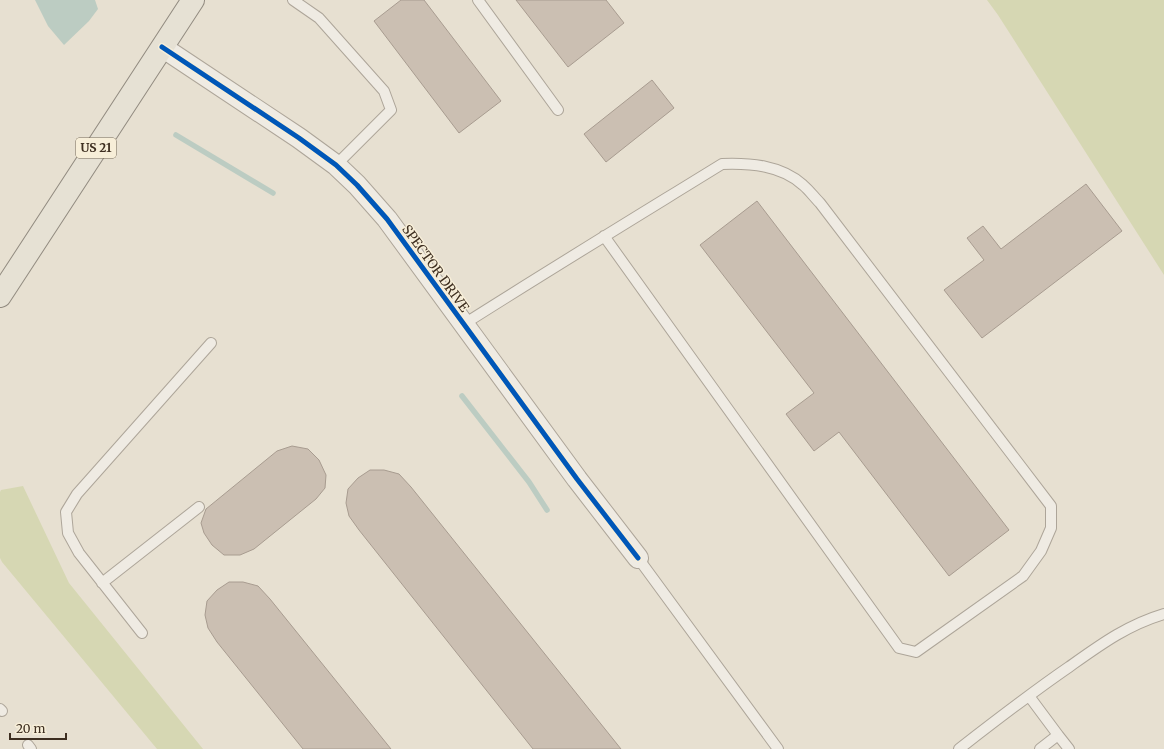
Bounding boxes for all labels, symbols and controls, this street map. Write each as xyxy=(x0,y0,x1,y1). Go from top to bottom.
road number: US 21 xyxy=(76,138,116,158)
street label: SPECTOR DRIVE xyxy=(398,221,473,316)
scale bar xyxy=(10,715,66,741)
text: 20 m xyxy=(16,721,45,736)

